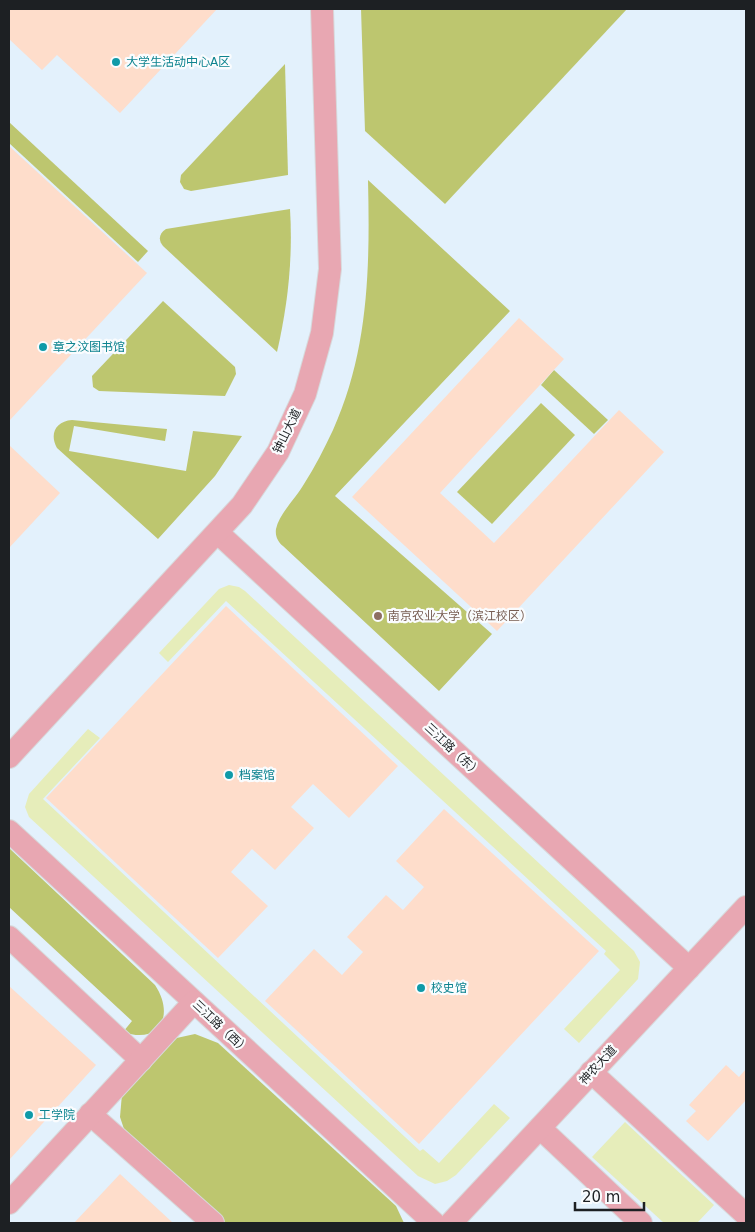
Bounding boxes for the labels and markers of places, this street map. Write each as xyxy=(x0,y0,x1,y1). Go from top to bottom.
place label: 大学生活动中心A区 xyxy=(126,55,230,69)
marker: 大学生活动中心A区 xyxy=(110,56,122,68)
place label: 章之汶图书馆 xyxy=(53,340,125,354)
marker: 章之汶图书馆 xyxy=(37,341,49,353)
place label: 南京农业大学（滨江校区） xyxy=(388,609,532,623)
marker: 南京农业大学（滨江校区） xyxy=(372,610,384,622)
place label: 档案馆 xyxy=(239,768,275,782)
marker: 档案馆 xyxy=(223,769,235,781)
place label: 校史馆 xyxy=(431,981,467,995)
marker: 校史馆 xyxy=(415,982,427,994)
place label: 工学院 xyxy=(39,1108,75,1122)
marker: 工学院 xyxy=(23,1109,35,1121)

